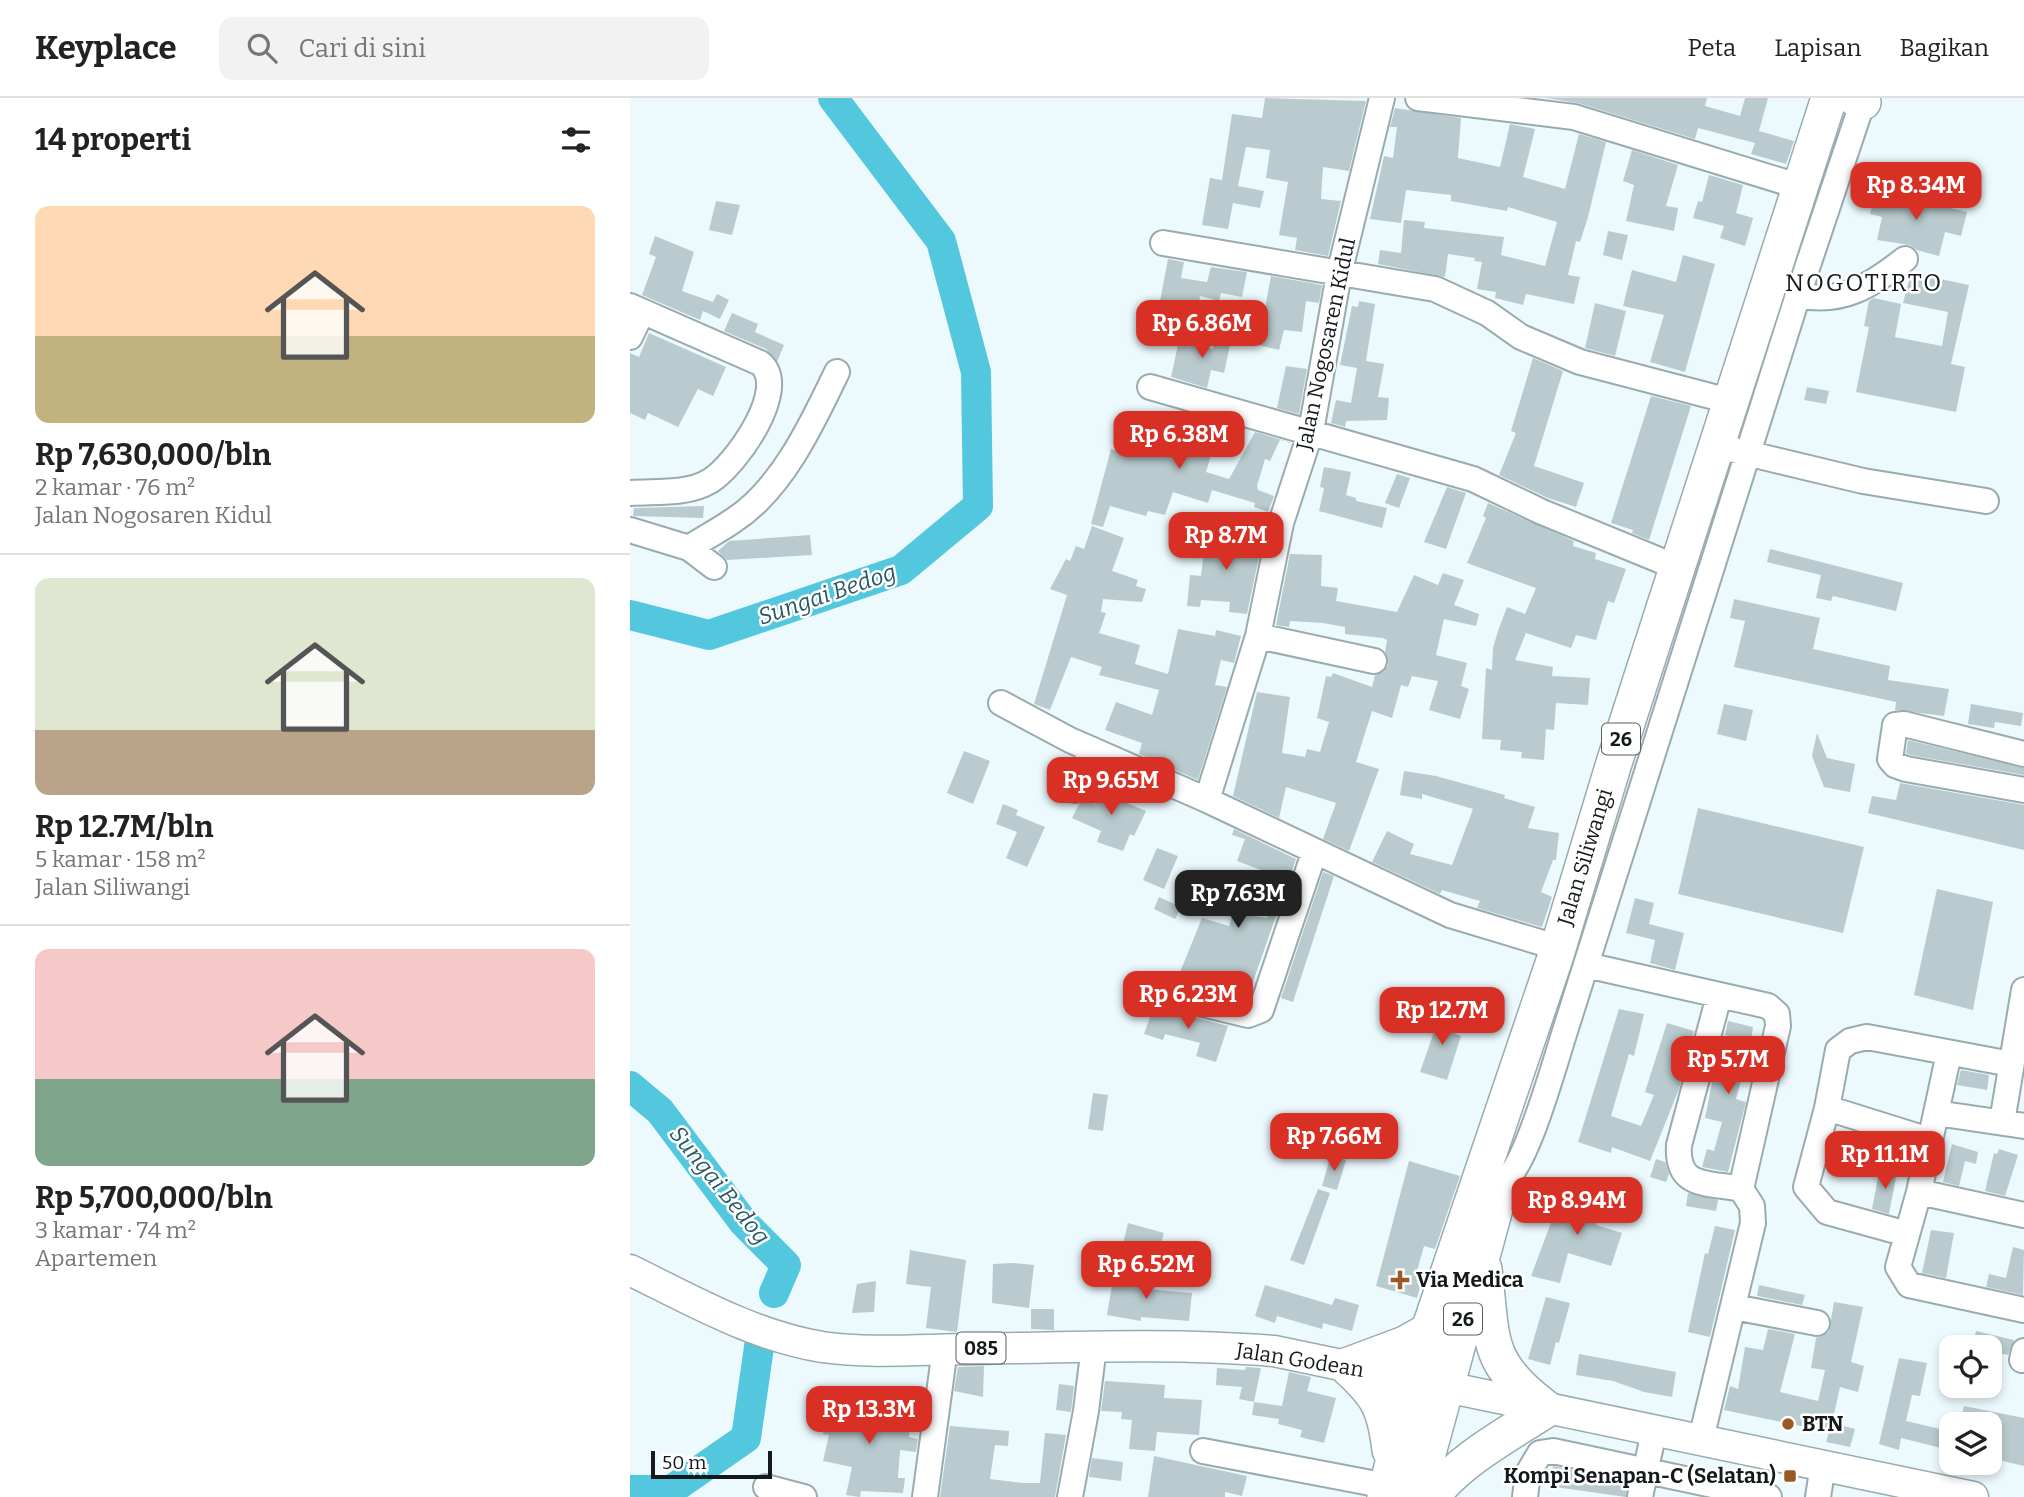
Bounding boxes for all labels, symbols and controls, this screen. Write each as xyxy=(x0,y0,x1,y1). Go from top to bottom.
search box xyxy=(219,17,709,80)
text: Keyplace xyxy=(35,28,177,68)
icon: search xyxy=(243,29,281,67)
text: Cari di sini xyxy=(299,33,426,64)
text: Peta xyxy=(1688,34,1736,62)
text: Lapisan xyxy=(1774,34,1861,62)
text: Bagikan xyxy=(1899,34,1989,62)
icon: filters xyxy=(557,121,595,159)
text: 14 properti xyxy=(35,122,191,158)
pin: Rp 8.34M xyxy=(1844,162,1988,222)
text: Rp 8.34M xyxy=(1866,171,1966,199)
street label: Jalan Nogosaren Kidul xyxy=(1291,236,1361,453)
icon: home xyxy=(252,252,378,378)
district label: NOGOTIRTO xyxy=(1785,269,1943,297)
pin: Rp 6.86M xyxy=(1130,300,1274,360)
text: Rp 6.86M xyxy=(1152,309,1252,337)
pin: Rp 6.38M xyxy=(1107,412,1251,471)
text: Rp 6.38M xyxy=(1130,420,1228,448)
text: Rp 7,630,000/bln xyxy=(35,437,271,473)
text: 2 kamar · 76 m² xyxy=(35,473,195,501)
text: Jalan Nogosaren Kidul xyxy=(35,501,272,529)
pin: Rp 8.7M xyxy=(1161,512,1291,572)
text: Rp 8.7M xyxy=(1185,521,1267,549)
water label: Sungai Bedog xyxy=(754,557,900,631)
icon: home xyxy=(252,624,378,750)
road number: 26 xyxy=(1602,724,1640,754)
pin: Rp 9.65M xyxy=(1039,758,1183,817)
text: Rp 9.65M xyxy=(1063,766,1159,794)
street label: Jalan Siliwangi xyxy=(1552,785,1618,930)
text: Rp 12.7M/bln xyxy=(35,809,213,845)
text: 5 kamar · 158 m² xyxy=(35,845,206,873)
pin: Rp 7.63M xyxy=(1166,870,1310,930)
text: Jalan Siliwangi xyxy=(35,873,190,901)
text: Rp 7.63M xyxy=(1191,879,1285,907)
pin: Rp 6.23M xyxy=(1116,972,1260,1031)
text: Rp 6.23M xyxy=(1139,980,1237,1008)
pin: Rp 12.7M xyxy=(1370,988,1514,1047)
icon: home xyxy=(252,995,378,1121)
text: Rp 12.7M xyxy=(1396,996,1488,1024)
pin: Rp 5.7M xyxy=(1663,1037,1793,1096)
text: Rp 5.7M xyxy=(1687,1045,1769,1073)
pin: Rp 7.66M xyxy=(1262,1114,1406,1173)
water label: Sungai Bedog xyxy=(664,1120,776,1250)
text: Rp 7.66M xyxy=(1286,1122,1382,1150)
pin: Rp 11.1M xyxy=(1813,1132,1957,1191)
text: Rp 11.1M xyxy=(1841,1140,1929,1168)
pin: Rp 8.94M xyxy=(1505,1178,1649,1237)
text: Rp 5,700,000/bln xyxy=(35,1180,273,1216)
text: Rp 8.94M xyxy=(1528,1186,1626,1214)
text: 3 kamar · 74 m² xyxy=(35,1216,196,1244)
pin: Rp 6.52M xyxy=(1074,1242,1218,1301)
text: Apartemen xyxy=(35,1244,157,1272)
text: Rp 6.52M xyxy=(1097,1250,1195,1278)
place label: Via Medica xyxy=(1416,1267,1524,1293)
marker: Via Medica xyxy=(1390,1270,1410,1290)
road number: 26 xyxy=(1444,1303,1482,1334)
road number: 085 xyxy=(956,1332,1006,1364)
map controls xyxy=(1939,1335,2002,1475)
button: locate xyxy=(1939,1335,2002,1398)
street label: Jalan Godean xyxy=(1233,1337,1366,1383)
pin: Rp 13.3M xyxy=(797,1386,941,1446)
text: Rp 13.3M xyxy=(822,1395,916,1423)
place label: BTN xyxy=(1802,1411,1844,1437)
button: layers xyxy=(1939,1412,2002,1475)
marker: BTN xyxy=(1780,1416,1796,1432)
scale bar xyxy=(651,1448,772,1480)
text: 50 m xyxy=(662,1451,706,1474)
place label: Kompi Senapan-C (Selatan) xyxy=(1504,1463,1776,1489)
marker: Kompi Senapan-C (Selatan) xyxy=(1782,1468,1798,1484)

